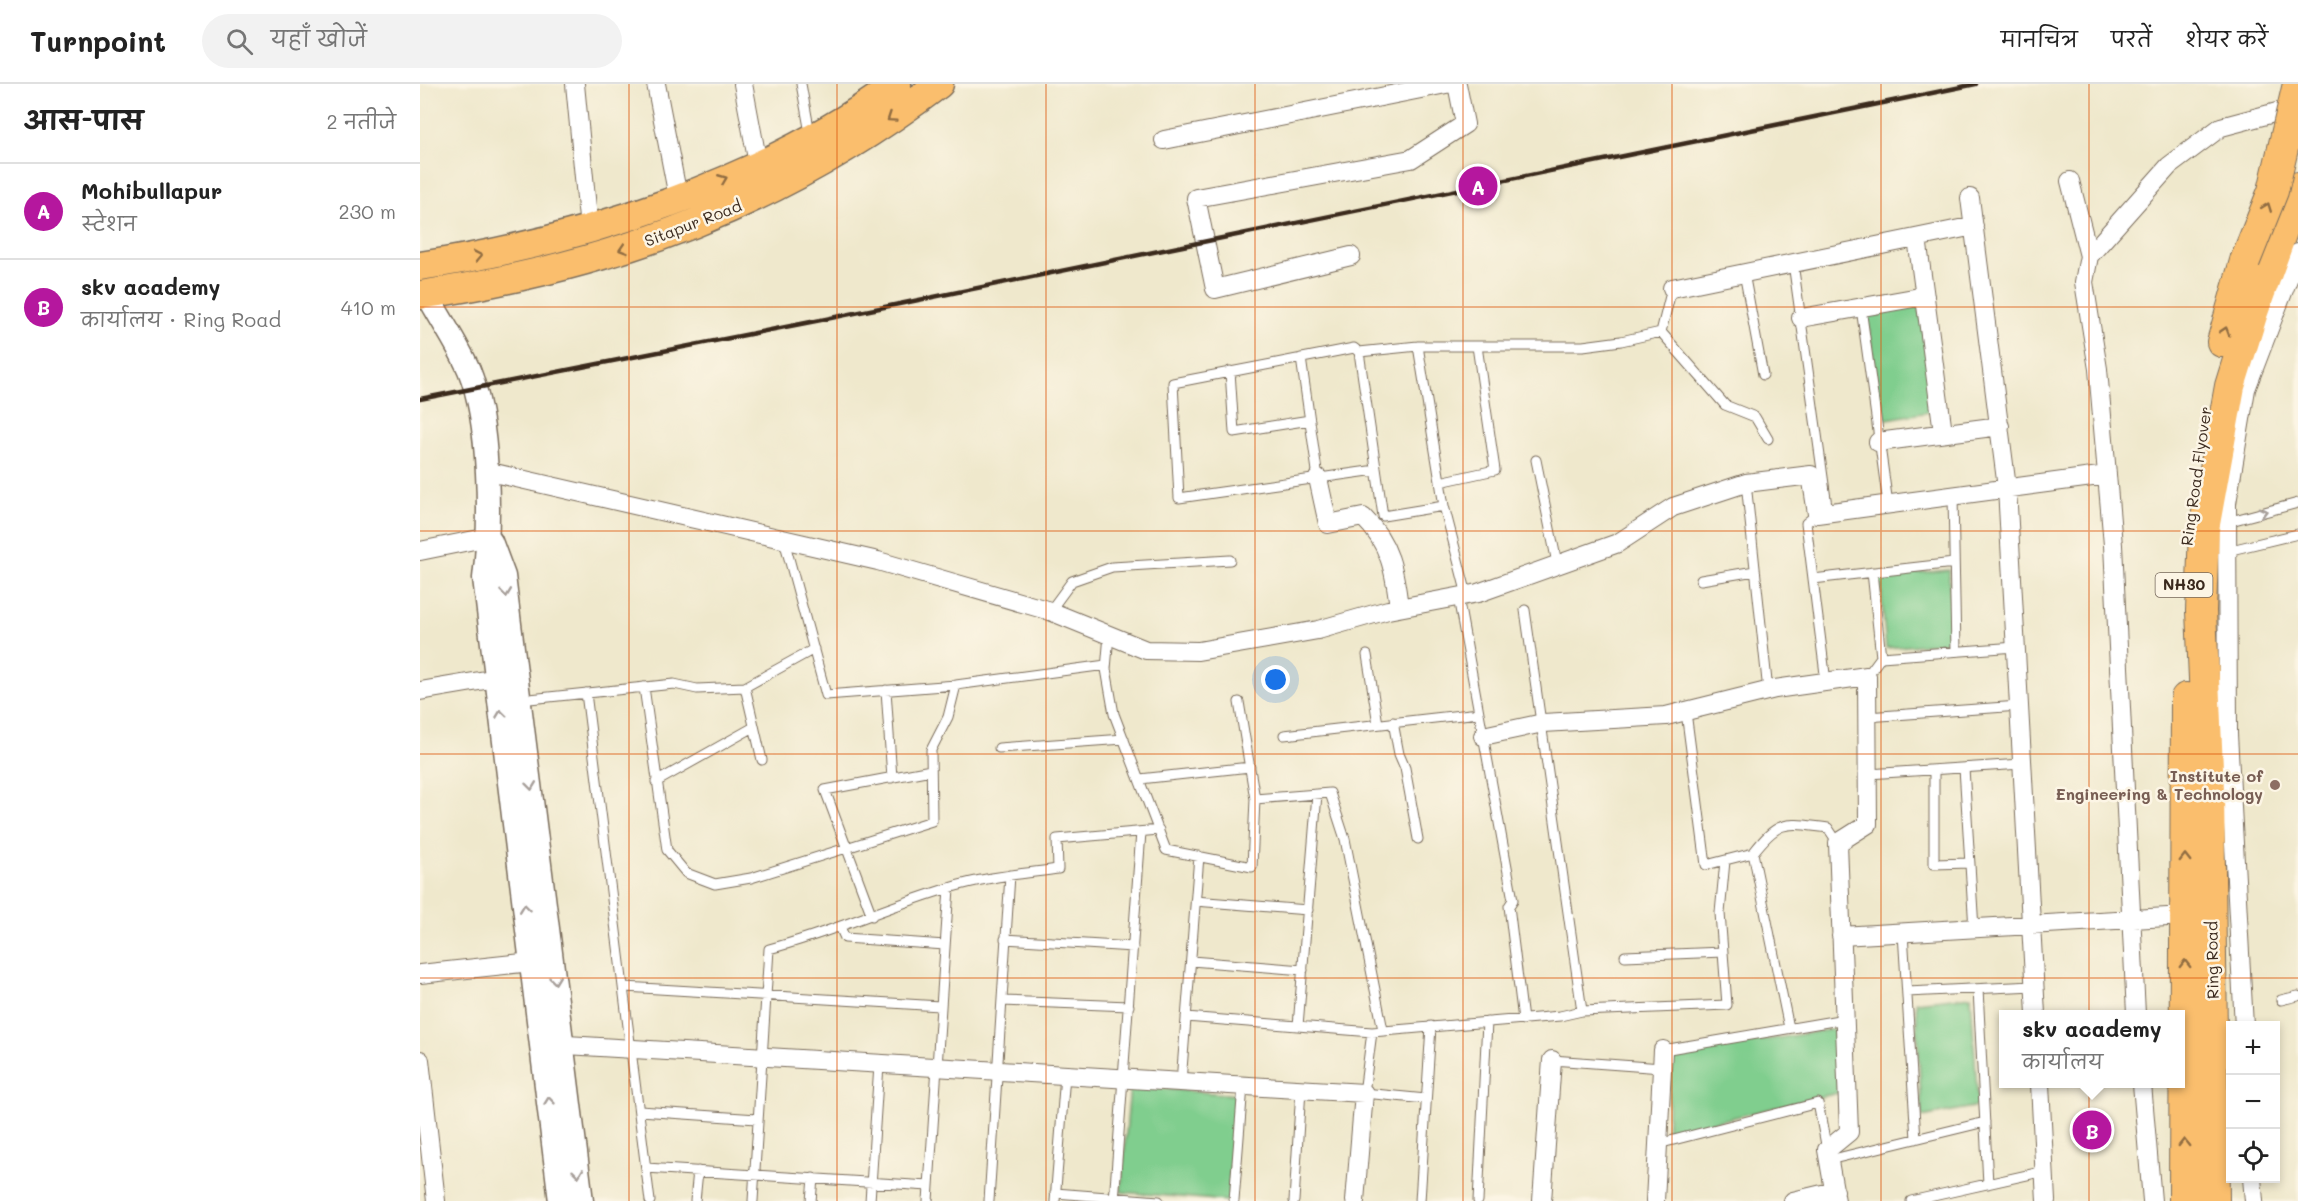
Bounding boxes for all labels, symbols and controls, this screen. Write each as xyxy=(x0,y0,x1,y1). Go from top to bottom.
search box xyxy=(202,14,622,68)
text: Turnpoint xyxy=(30,23,166,59)
text: यहाँ खोजें xyxy=(271,24,367,53)
icon: search xyxy=(223,25,256,58)
text: मानचित्र xyxy=(2001,25,2078,52)
text: परतें xyxy=(2111,25,2152,52)
text: शेयर करें xyxy=(2185,25,2268,52)
text: आस-पास xyxy=(24,103,143,137)
text: 2 नतीजे xyxy=(327,108,396,134)
one-way arrow xyxy=(887,111,898,122)
pin: A xyxy=(1458,164,1498,208)
one-way arrow xyxy=(717,174,728,186)
text: Mohibullapur xyxy=(81,176,222,205)
street label: Sitapur Road xyxy=(641,194,744,251)
text: A xyxy=(37,198,50,224)
text: 230 m xyxy=(338,198,396,224)
one-way arrow xyxy=(2259,202,2272,213)
text: स्टेशन xyxy=(81,210,137,236)
one-way arrow xyxy=(618,242,629,254)
one-way arrow xyxy=(472,250,482,263)
text: skv academy xyxy=(81,272,220,301)
text: B xyxy=(37,294,50,320)
text: 410 m xyxy=(341,294,396,320)
text: कार्यालय · Ring Road xyxy=(81,306,281,332)
one-way arrow xyxy=(2218,326,2230,337)
street label: Ring Road Flyover xyxy=(2175,405,2216,547)
one-way arrow xyxy=(2257,507,2267,519)
road number: NH30 xyxy=(2156,573,2212,597)
one-way arrow xyxy=(499,588,512,597)
your location xyxy=(1261,665,1290,694)
one-way arrow xyxy=(496,709,508,719)
place label: Institute of Engineering & Technology xyxy=(2055,765,2264,804)
marker: Institute of Engineering & Technology xyxy=(2268,778,2282,792)
one-way arrow xyxy=(524,782,536,791)
one-way arrow xyxy=(2179,853,2191,862)
one-way arrow xyxy=(520,903,532,912)
street label: Ring Road xyxy=(2200,921,2223,999)
one-way arrow xyxy=(2179,960,2191,969)
one-way arrow xyxy=(549,975,561,984)
popup xyxy=(1999,1010,2185,1088)
text: skv academy xyxy=(2022,1014,2162,1043)
map controls xyxy=(2226,1021,2280,1183)
button: + xyxy=(2226,1021,2280,1075)
text: कार्यालय xyxy=(2022,1048,2103,1074)
button: − xyxy=(2226,1075,2280,1129)
one-way arrow xyxy=(543,1097,556,1106)
pin: B xyxy=(2072,1108,2112,1152)
button: locate xyxy=(2226,1129,2280,1183)
one-way arrow xyxy=(2178,1138,2190,1147)
one-way arrow xyxy=(572,1169,584,1178)

